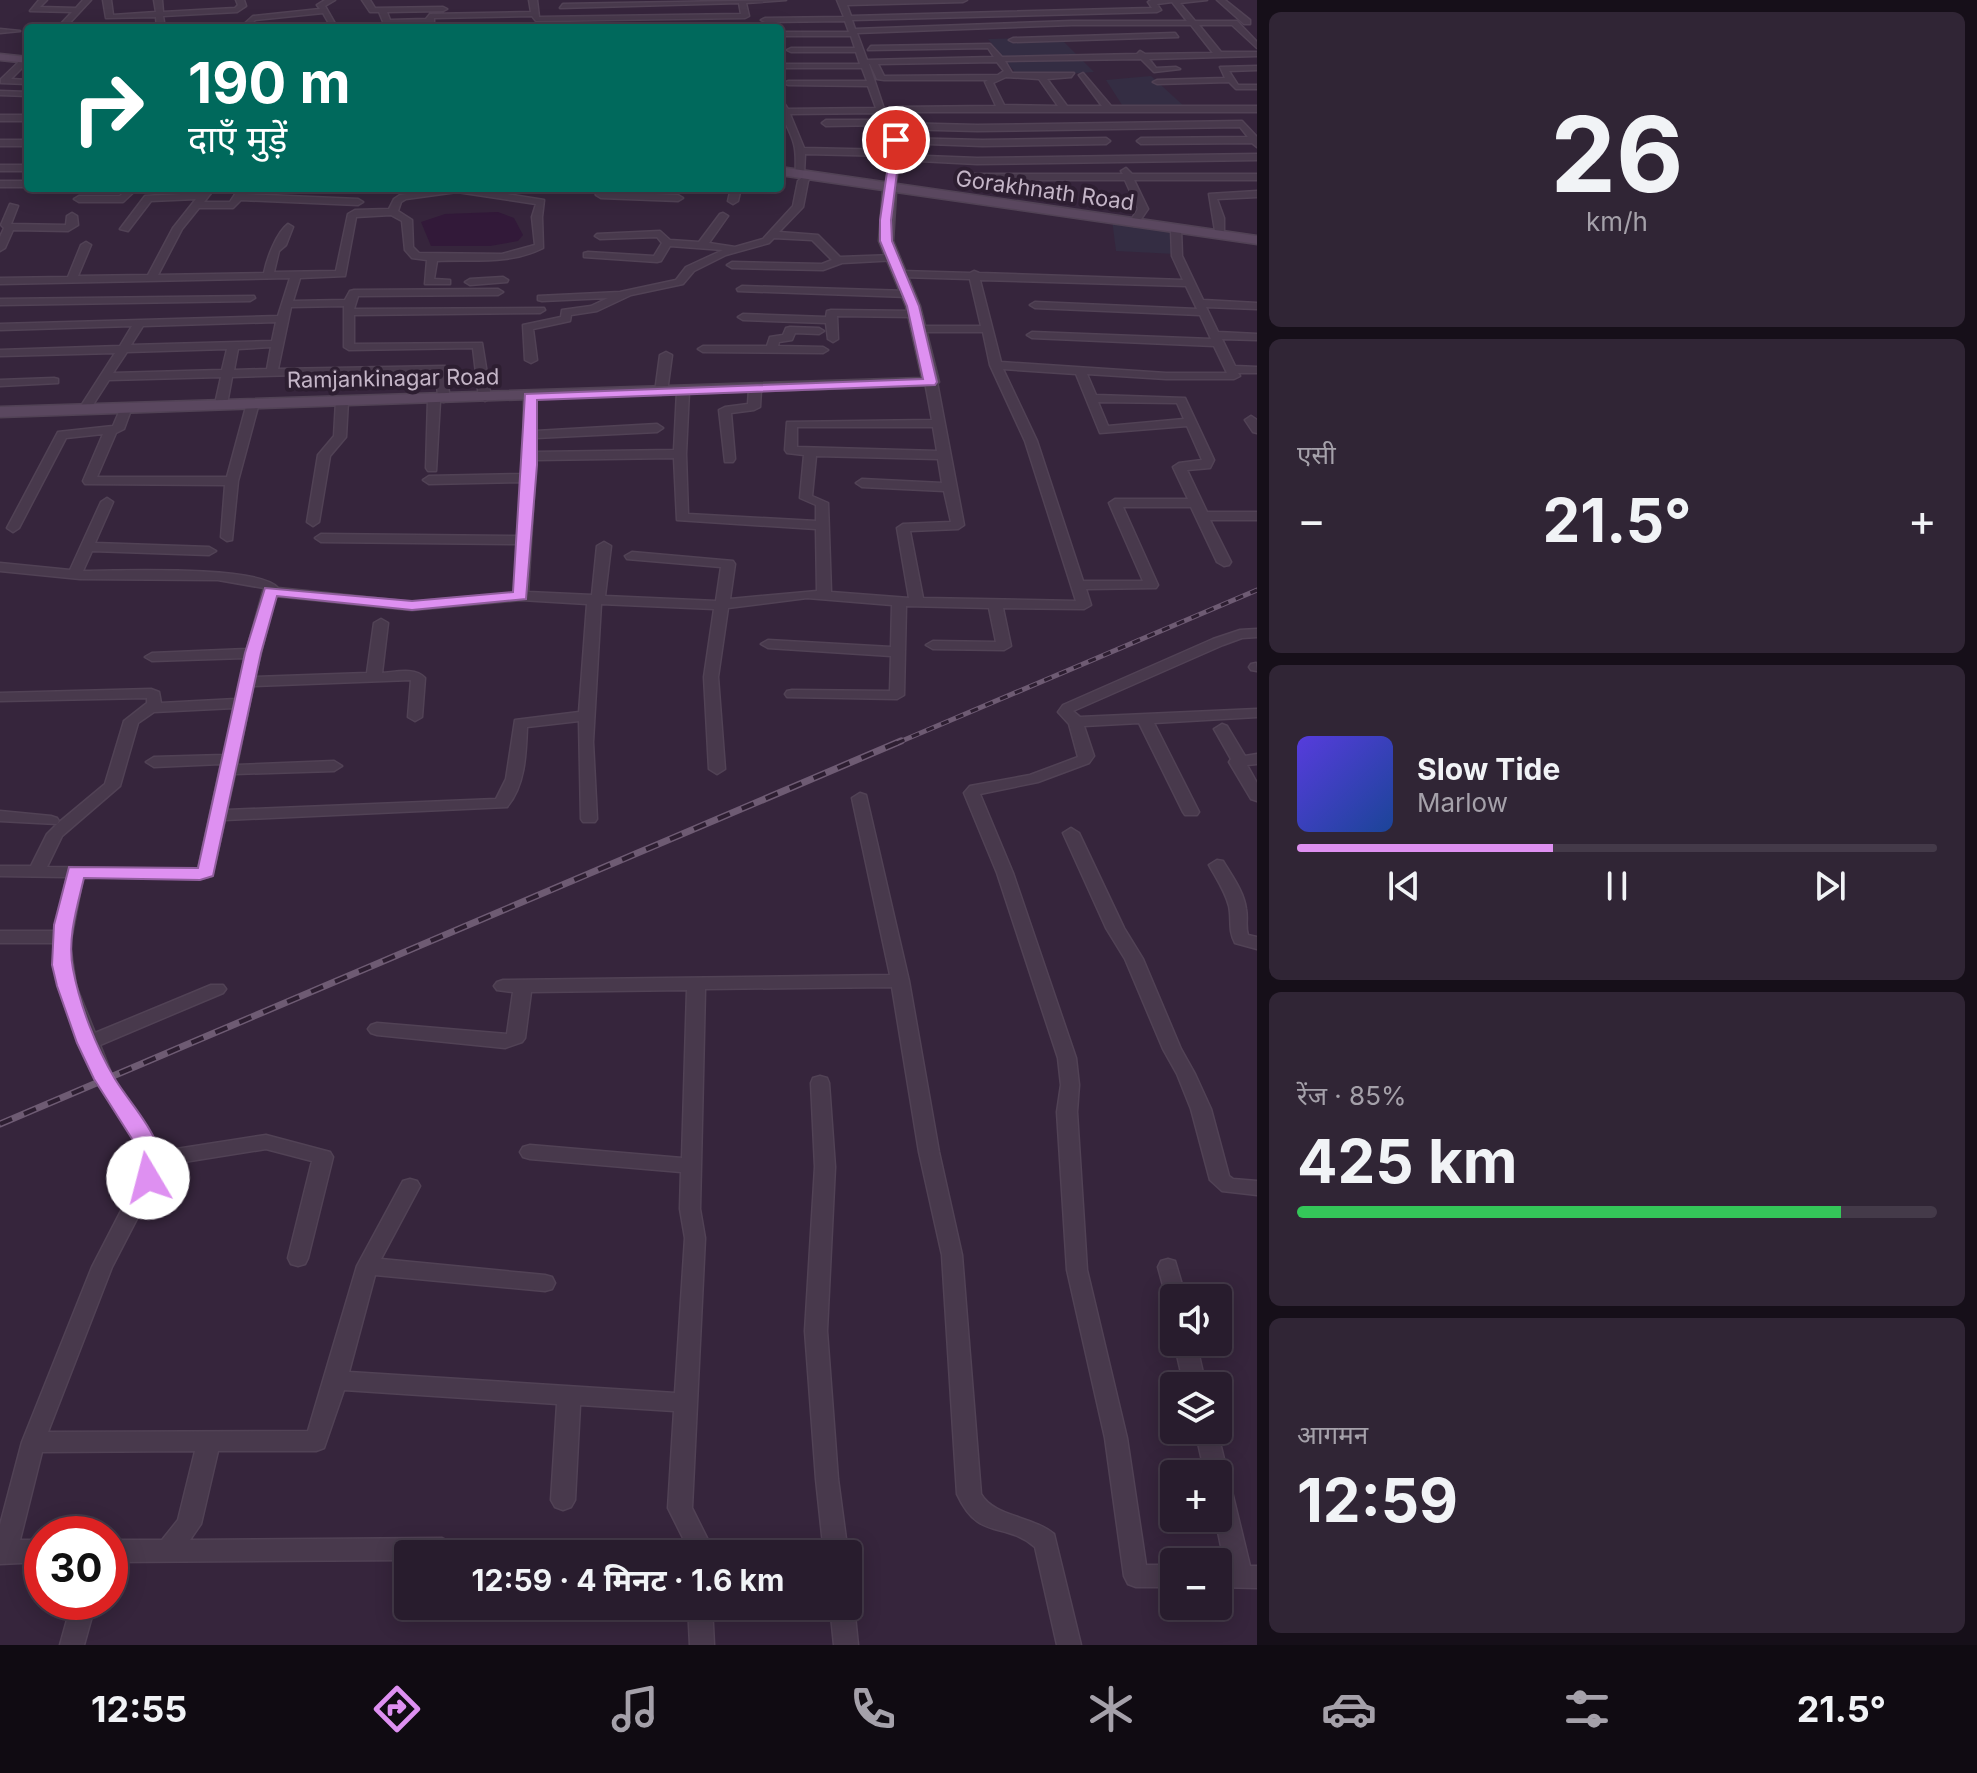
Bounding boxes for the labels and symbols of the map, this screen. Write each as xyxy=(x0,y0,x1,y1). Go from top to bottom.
pin xyxy=(862,106,930,174)
street label: Gorakhnath Road xyxy=(954,165,1136,215)
street label: Ramjankinagar Road xyxy=(287,363,499,393)
position arrow xyxy=(106,1136,190,1220)
speed limit sign: 30 xyxy=(24,1516,128,1620)

